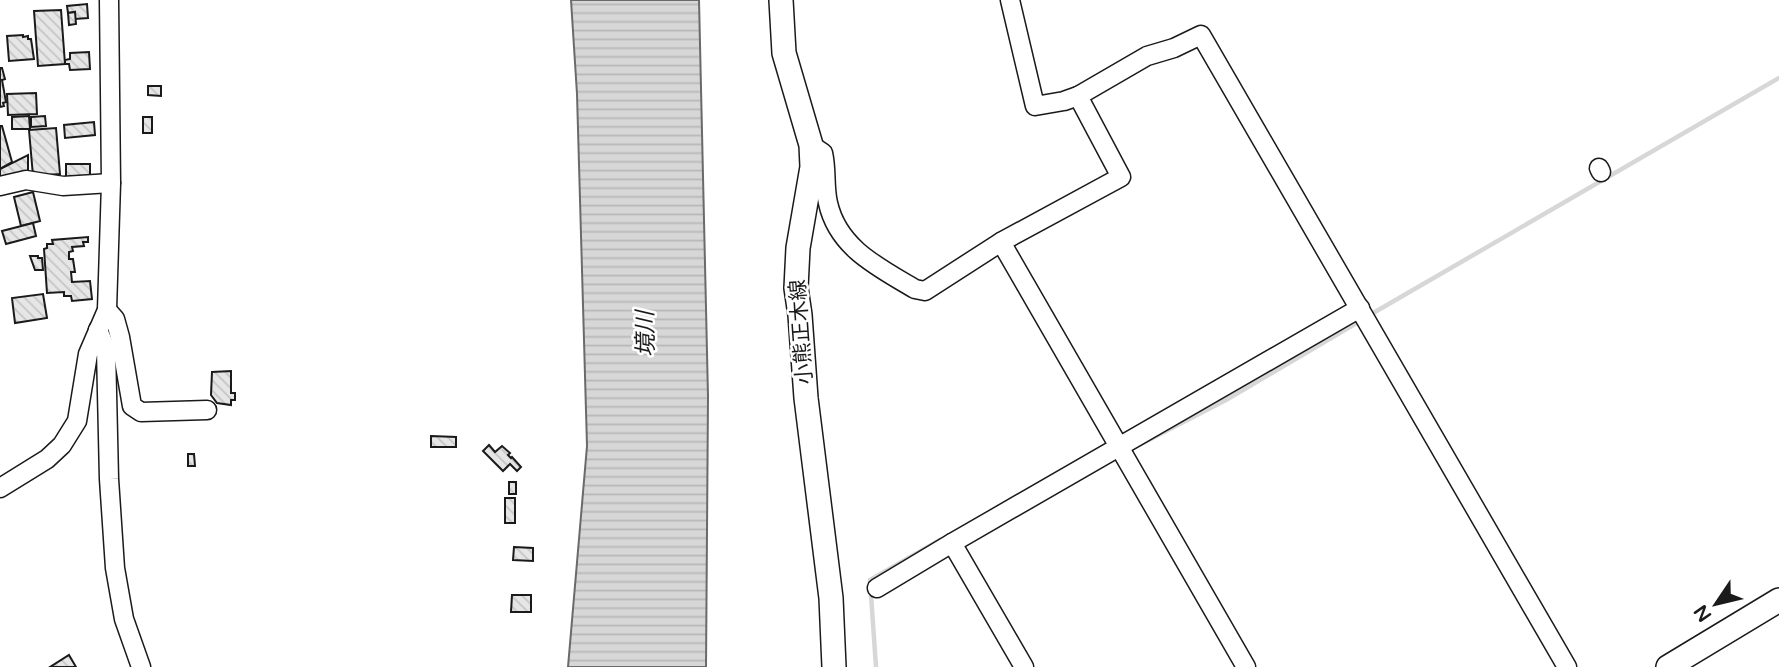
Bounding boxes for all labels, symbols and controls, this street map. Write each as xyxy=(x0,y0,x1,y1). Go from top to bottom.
street label: 小熊正木線 xyxy=(785,279,818,385)
water label: 境川 xyxy=(632,308,660,357)
north arrow xyxy=(1681,569,1751,639)
text: N xyxy=(1690,601,1716,626)

